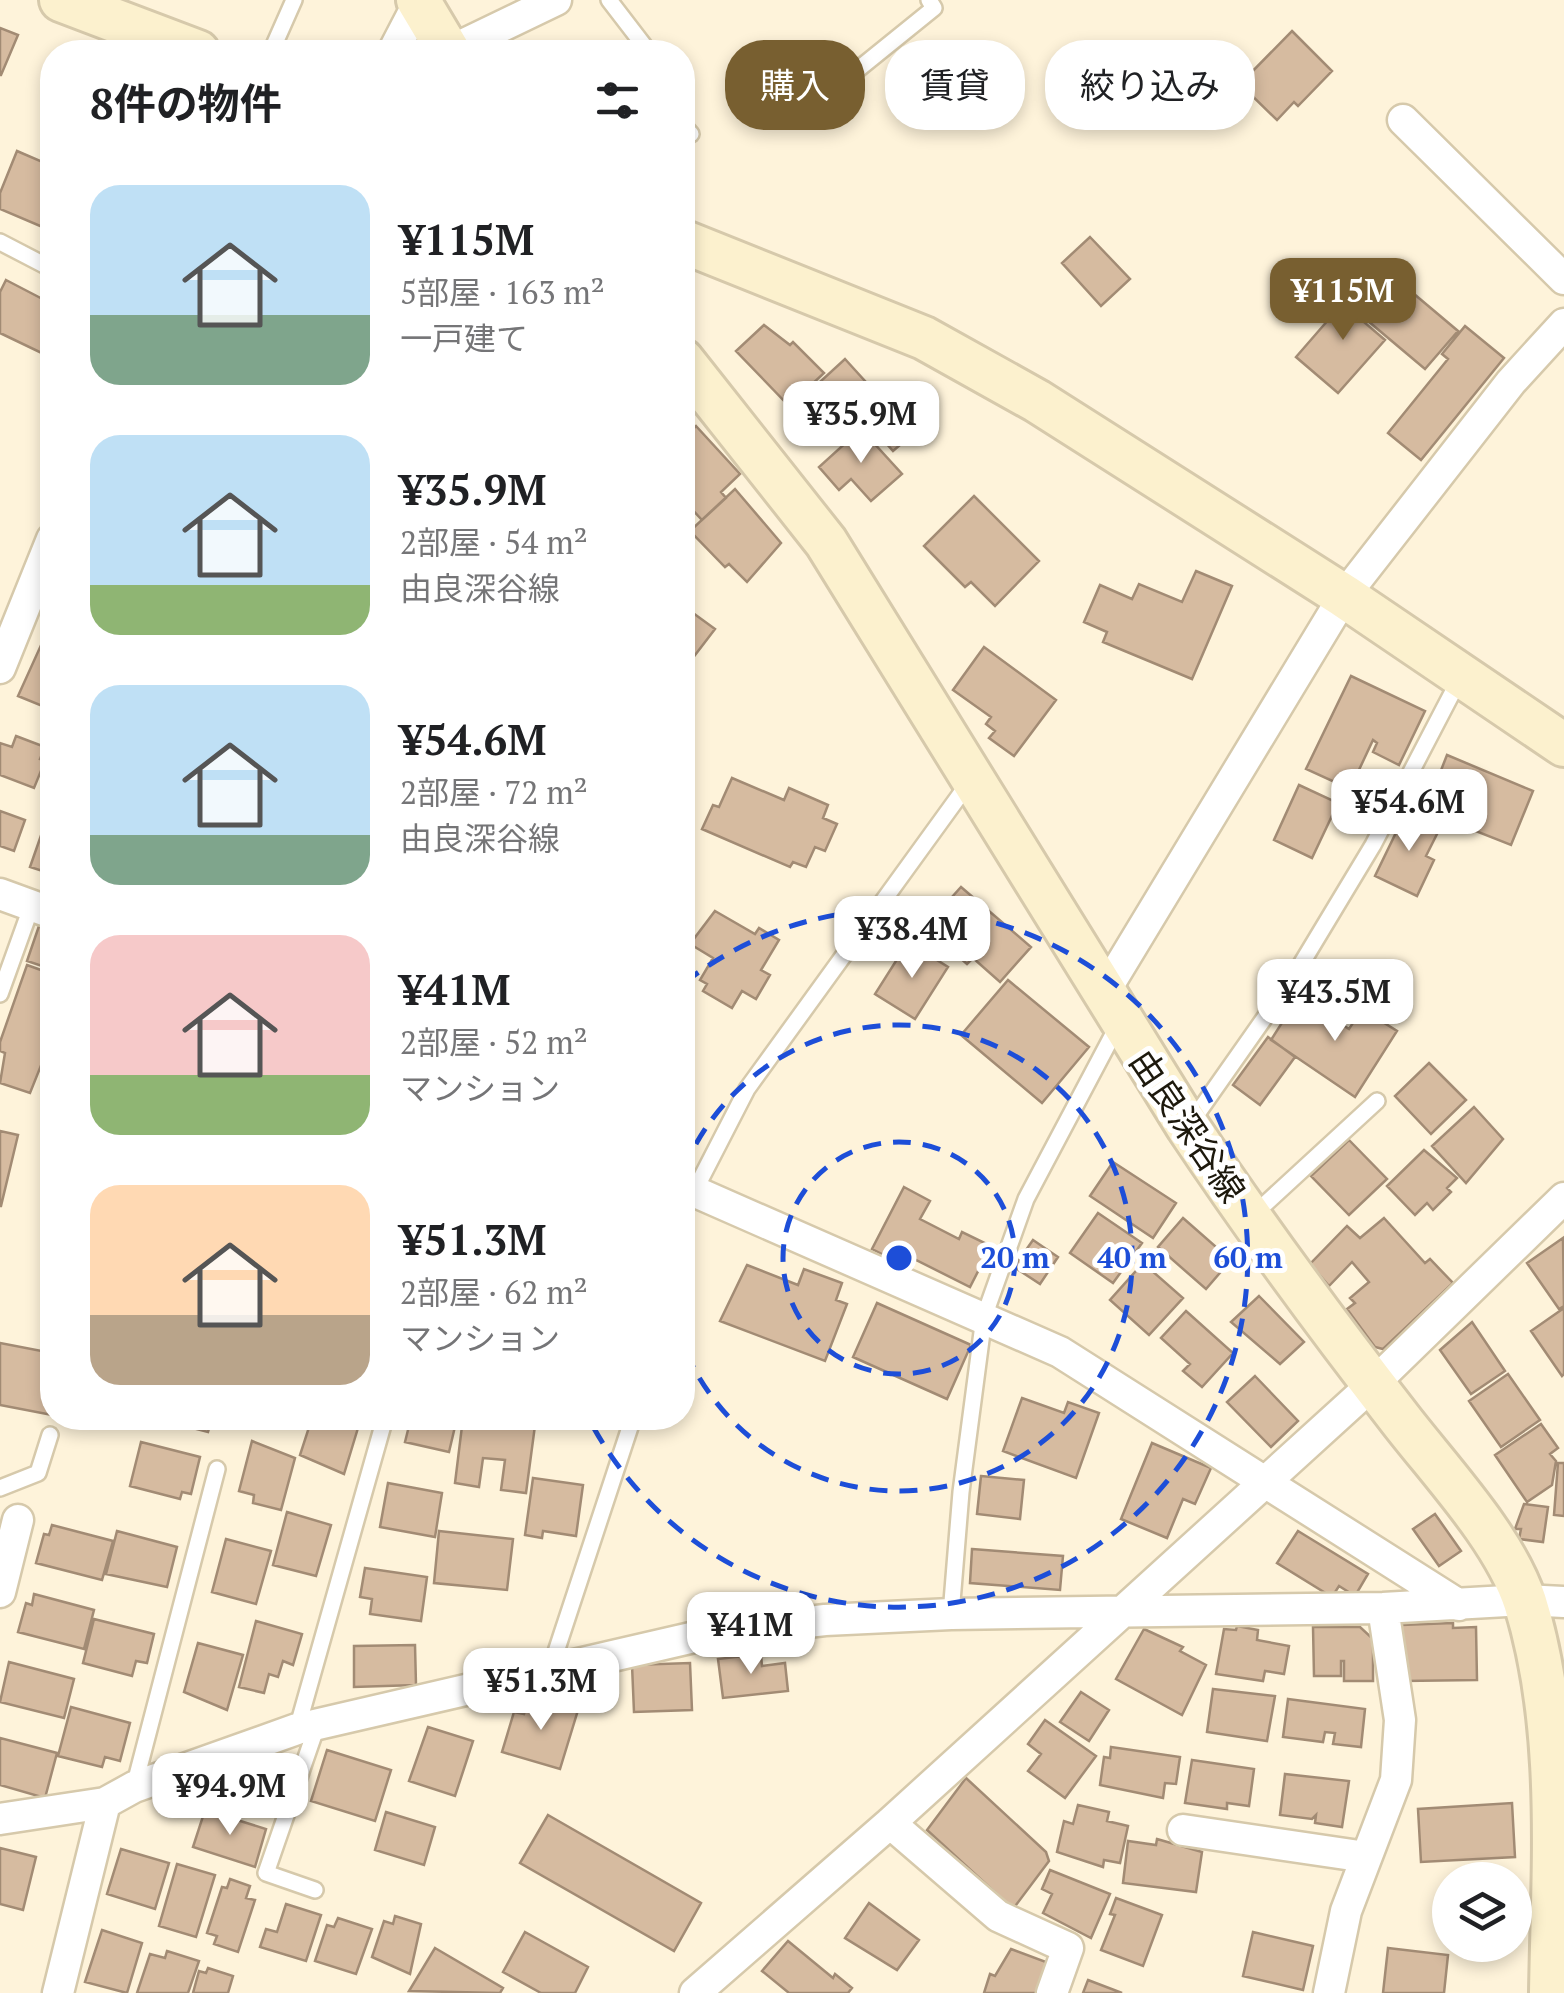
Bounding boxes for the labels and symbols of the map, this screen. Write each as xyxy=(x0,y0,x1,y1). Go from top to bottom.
pin: ¥115M xyxy=(1273,258,1413,343)
pin: ¥35.9M xyxy=(780,381,942,466)
pin: ¥54.6M xyxy=(1328,769,1490,854)
pin: ¥38.4M xyxy=(831,896,993,981)
pin: ¥43.5M xyxy=(1254,959,1416,1044)
street label: 由良深谷線 xyxy=(1120,1040,1256,1211)
text: 20 m xyxy=(980,1237,1050,1277)
text: 40 m xyxy=(1097,1237,1167,1277)
text: 60 m xyxy=(1213,1237,1283,1277)
centre of rings xyxy=(881,1240,917,1276)
pin: ¥41M xyxy=(692,1592,810,1677)
pin: ¥51.3M xyxy=(460,1648,622,1733)
pin: ¥94.9M xyxy=(149,1753,311,1838)

